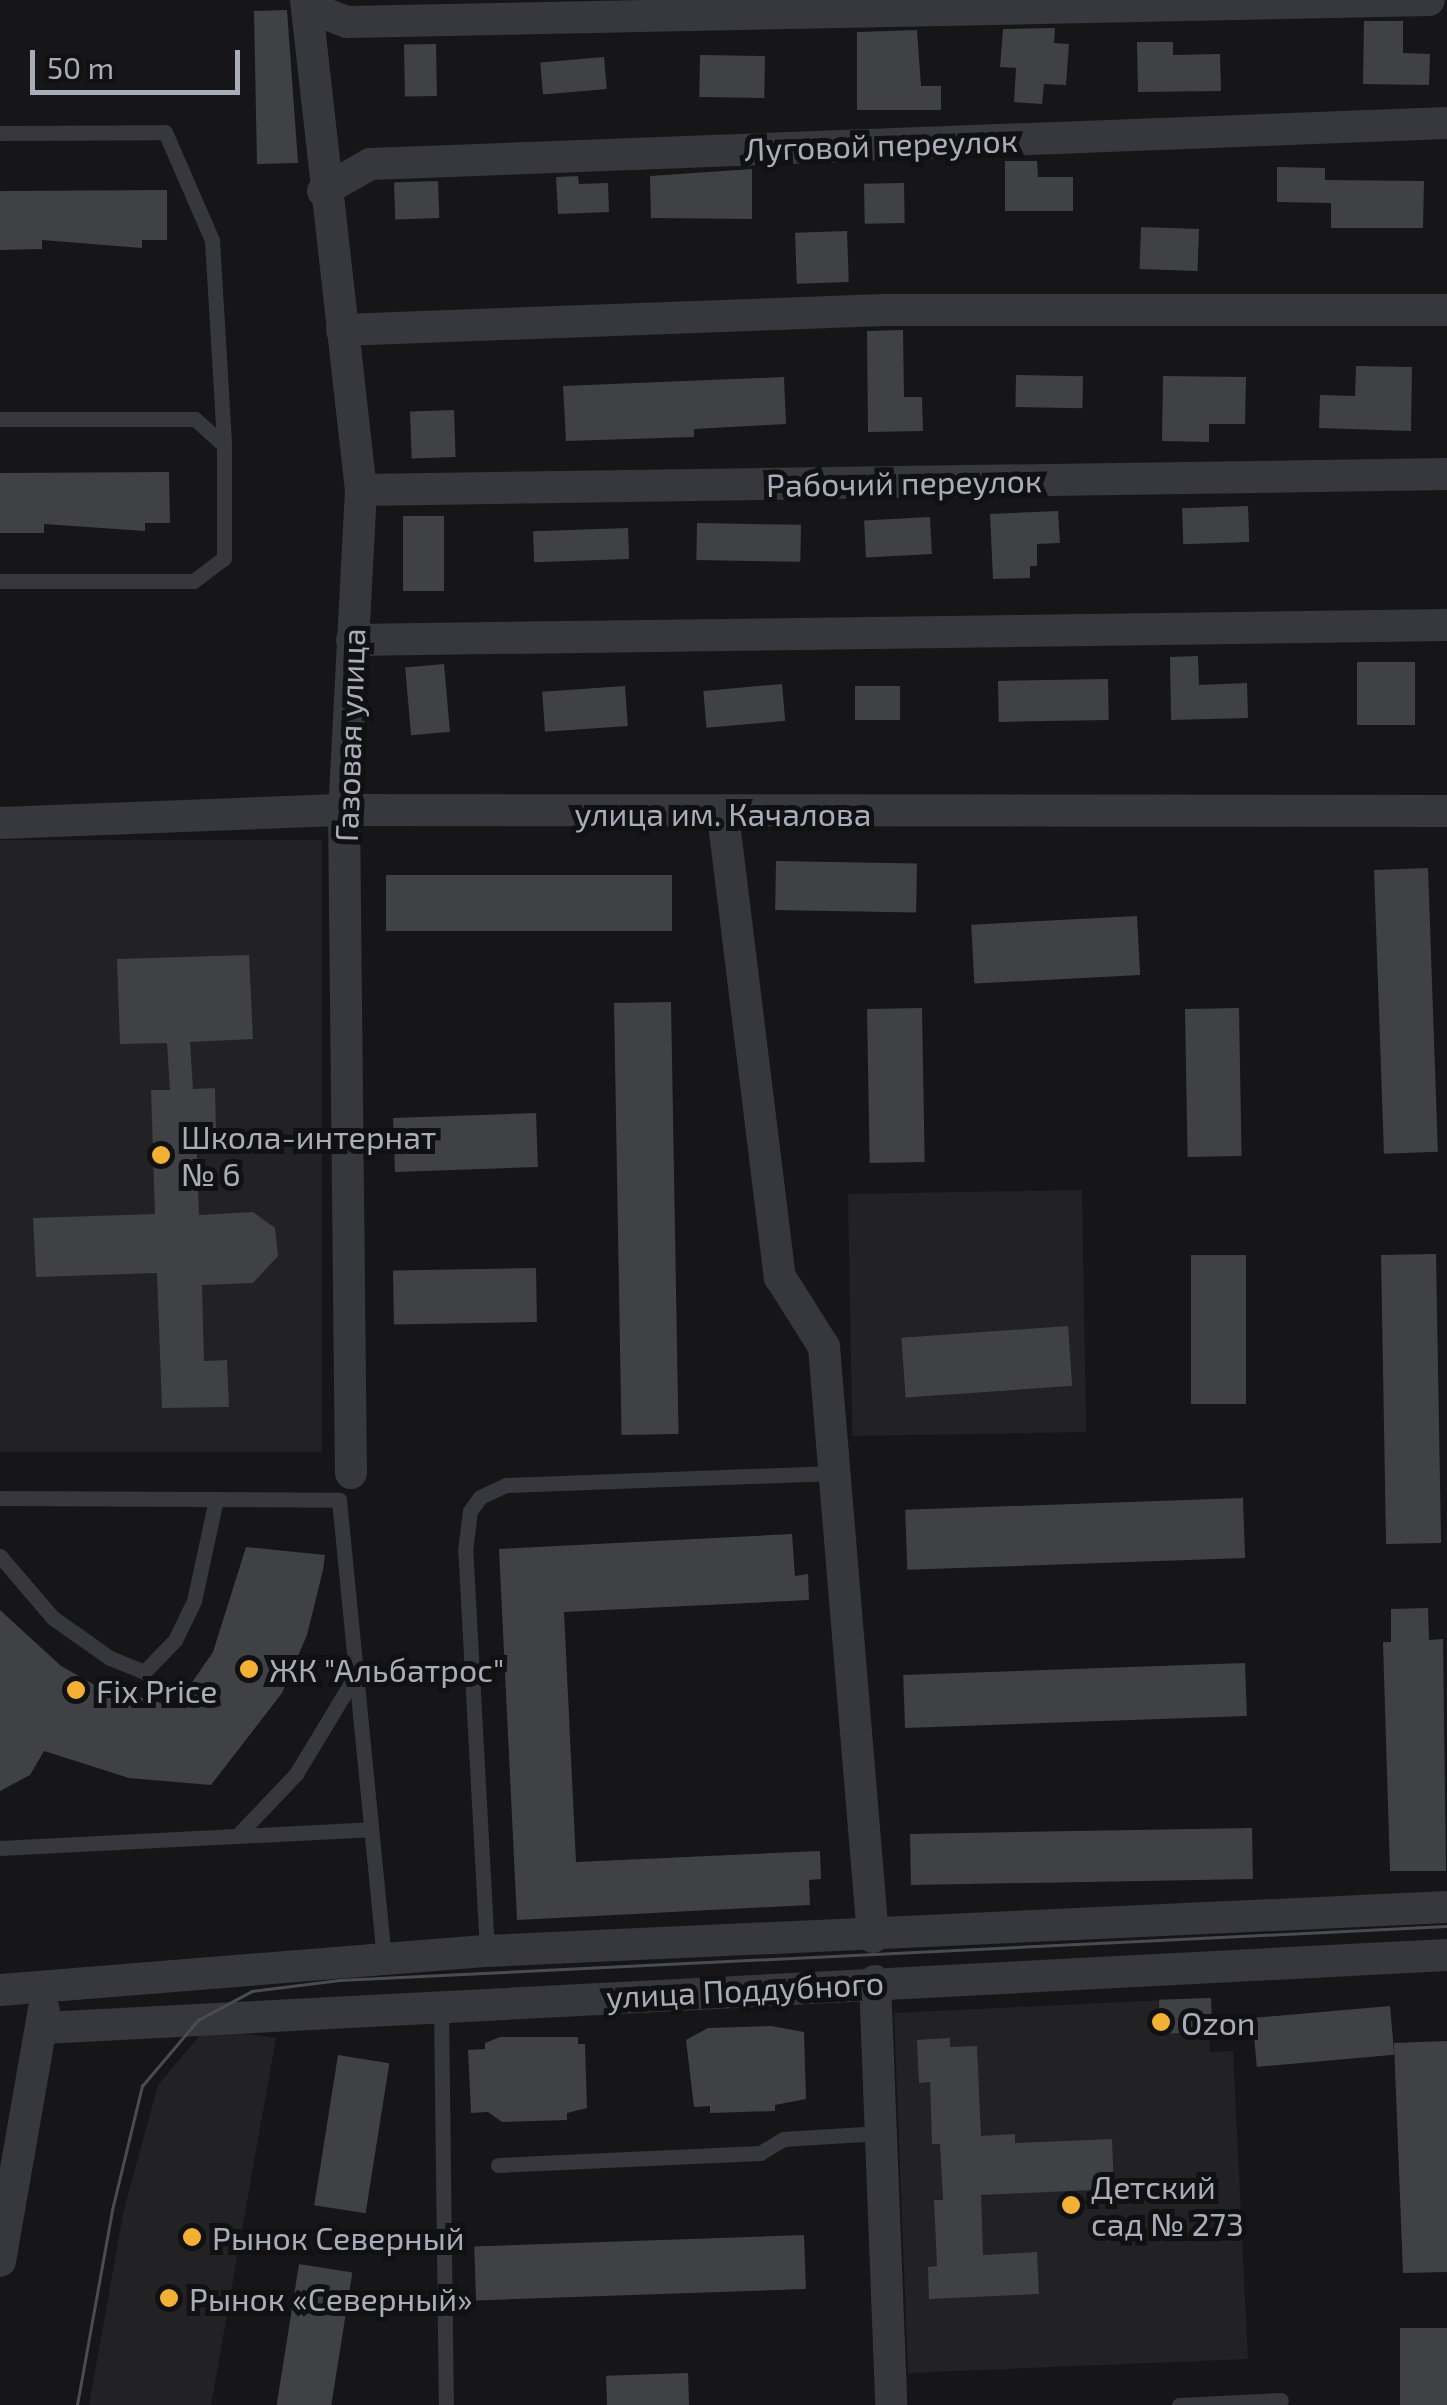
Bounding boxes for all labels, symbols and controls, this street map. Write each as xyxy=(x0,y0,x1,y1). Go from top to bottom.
scale bar xyxy=(35,30,245,92)
text: 50 m xyxy=(47,49,114,85)
street label: Луговой переулок xyxy=(744,120,1018,168)
street label: Рабочий переулок xyxy=(766,460,1042,504)
street label: Газовая улица xyxy=(326,627,372,843)
street label: улица им. Качалова xyxy=(575,794,871,832)
place label: Школа-интернат № 6 xyxy=(181,1118,437,1193)
marker: Школа-интернат № 6 xyxy=(150,1144,172,1166)
place label: ЖК "Альбатрос" xyxy=(269,1650,505,1688)
marker: ЖК "Альбатрос" xyxy=(238,1658,260,1680)
place label: Fix Price xyxy=(96,1671,217,1709)
marker: Fix Price xyxy=(65,1679,87,1701)
street label: улица Поддубного xyxy=(605,1963,885,2015)
place label: Ozon xyxy=(1181,2003,1255,2041)
marker: Ozon xyxy=(1150,2011,1172,2033)
place label: Детский сад № 273 xyxy=(1091,2168,1244,2243)
marker: Детский сад № 273 xyxy=(1060,2194,1082,2216)
place label: Рынок Северный xyxy=(212,2218,465,2256)
marker: Рынок Северный xyxy=(181,2226,203,2248)
place label: Рынок «Северный» xyxy=(189,2279,473,2317)
marker: Рынок «Северный» xyxy=(158,2287,180,2309)

